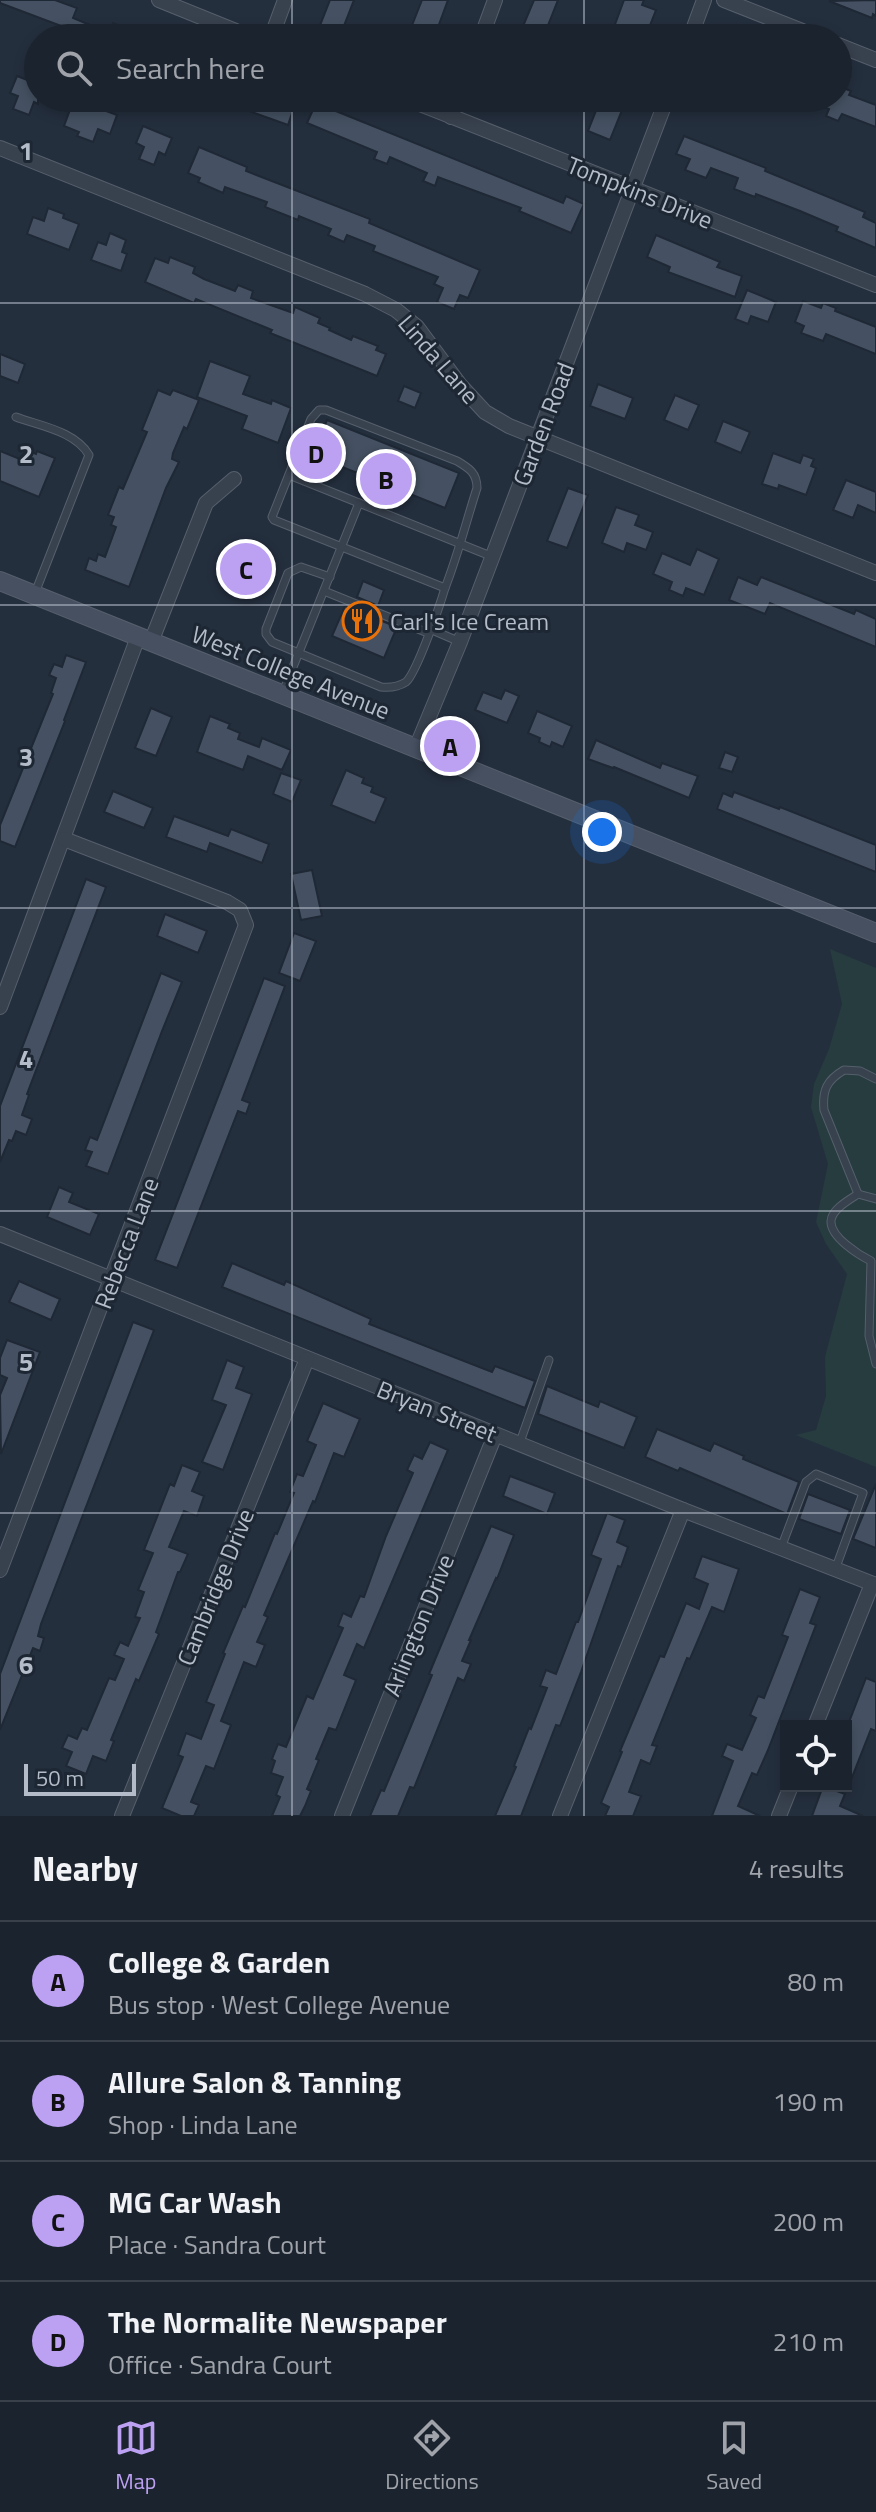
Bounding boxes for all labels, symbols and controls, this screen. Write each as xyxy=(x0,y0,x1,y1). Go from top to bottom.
search box xyxy=(24,24,852,112)
text: Search here xyxy=(116,45,265,91)
icon: search xyxy=(52,46,96,90)
text: 1 xyxy=(19,131,33,170)
street label: Tompkins Drive xyxy=(562,146,718,238)
street label: Linda Lane xyxy=(390,306,488,412)
street label: Garden Road xyxy=(503,357,583,491)
pin: D xyxy=(290,423,342,483)
text: 2 xyxy=(19,434,33,473)
pin: B xyxy=(360,449,412,509)
pin: C xyxy=(220,539,272,599)
restaurant icon: Carl's Ice Cream xyxy=(341,600,383,642)
place label: Carl's Ice Cream xyxy=(390,603,549,639)
street label: West College Avenue xyxy=(186,616,396,728)
pin: A xyxy=(424,716,476,776)
text: 3 xyxy=(19,737,33,776)
your location xyxy=(582,812,622,852)
text: 4 xyxy=(19,1039,33,1078)
street label: Rebecca Lane xyxy=(84,1172,168,1314)
text: 5 xyxy=(19,1342,33,1381)
street label: Bryan Street xyxy=(372,1371,503,1452)
street label: Cambridge Drive xyxy=(167,1503,263,1671)
street label: Arlington Drive xyxy=(373,1549,463,1701)
text: 6 xyxy=(19,1645,33,1684)
map controls xyxy=(780,1720,852,1792)
button: locate xyxy=(780,1720,852,1792)
scale bar xyxy=(24,1760,136,1796)
text: 50 m xyxy=(36,1761,84,1795)
text: Nearby xyxy=(32,1842,138,1894)
text: 4 results xyxy=(749,1849,844,1888)
text: College & Garden xyxy=(108,1939,330,1985)
text: A xyxy=(50,1962,66,2001)
text: 80 m xyxy=(787,1962,844,2001)
text: Bus stop · West College Avenue xyxy=(108,1985,450,2024)
text: Allure Salon & Tanning xyxy=(108,2059,401,2105)
text: B xyxy=(50,2082,66,2121)
text: 190 m xyxy=(773,2082,844,2121)
text: Shop · Linda Lane xyxy=(108,2105,298,2144)
text: MG Car Wash xyxy=(108,2179,282,2225)
text: C xyxy=(51,2202,65,2241)
text: 200 m xyxy=(773,2202,844,2241)
text: Place · Sandra Court xyxy=(108,2225,326,2264)
text: The Normalite Newspaper xyxy=(108,2299,447,2345)
text: D xyxy=(50,2322,66,2361)
text: 210 m xyxy=(773,2322,844,2361)
text: Office · Sandra Court xyxy=(108,2345,332,2384)
tab: Map xyxy=(114,2416,158,2498)
tab: Directions xyxy=(385,2416,479,2498)
tab: Saved xyxy=(706,2416,762,2498)

